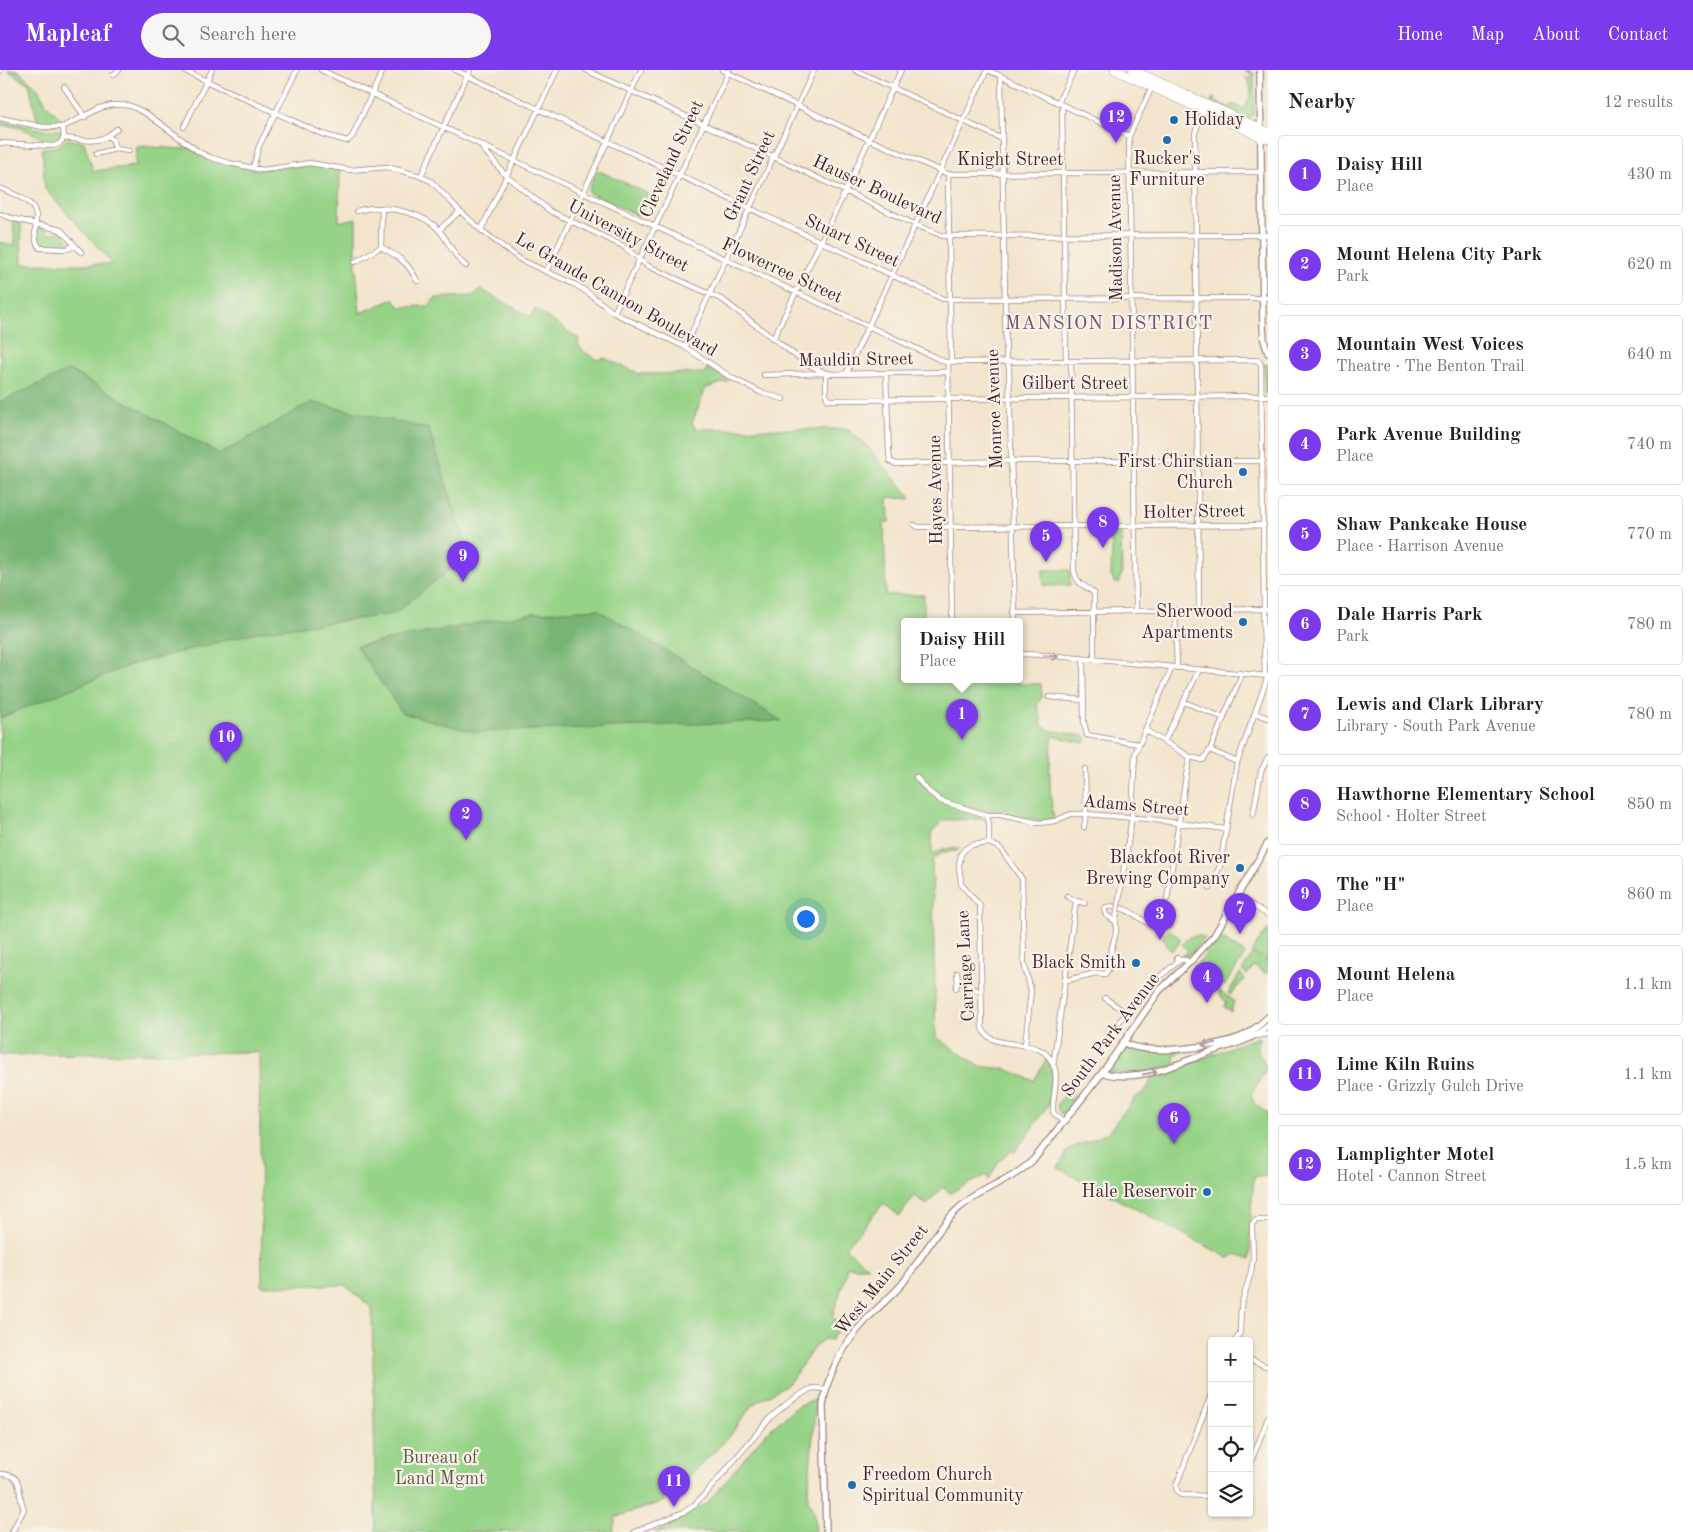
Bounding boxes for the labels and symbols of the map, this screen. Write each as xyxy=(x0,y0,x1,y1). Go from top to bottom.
street label: Cleveland Street xyxy=(637,97,707,221)
pin: 12 xyxy=(1100,102,1132,143)
place label: Holiday xyxy=(1184,111,1245,129)
marker: Holiday xyxy=(1168,114,1180,126)
street label: Grant Street xyxy=(721,128,779,224)
marker: Rucker's Furniture xyxy=(1161,134,1173,146)
place label: Rucker's Furniture xyxy=(1129,150,1205,189)
street label: Knight Street xyxy=(957,151,1063,169)
street label: Hauser Boulevard xyxy=(810,152,944,228)
street label: Madison Avenue xyxy=(1106,174,1126,302)
street label: University Street xyxy=(565,197,691,275)
street label: Stuart Street xyxy=(802,211,902,271)
street label: Le Grande Cannon Boulevard xyxy=(512,230,720,360)
street label: Flowerree Street xyxy=(719,235,845,307)
district label: MANSION DISTRICT xyxy=(1005,315,1213,334)
street label: Monroe Avenue xyxy=(984,348,1006,470)
street label: Mauldin Street xyxy=(798,350,914,370)
street label: Gilbert Street xyxy=(1022,375,1128,393)
street label: Hayes Avenue xyxy=(926,435,946,545)
place label: First Chirstian Church xyxy=(1118,453,1233,492)
marker: First Chirstian Church xyxy=(1237,466,1249,478)
street label: Holter Street xyxy=(1143,502,1245,522)
pin: 8 xyxy=(1087,507,1119,548)
pin: 5 xyxy=(1030,521,1062,562)
pin: 9 xyxy=(447,541,479,582)
place label: Sherwood Apartments xyxy=(1141,603,1233,642)
marker: Sherwood Apartments xyxy=(1237,616,1249,628)
one-way arrow xyxy=(1043,651,1059,660)
pin: 1 xyxy=(946,699,978,740)
pin: 10 xyxy=(210,722,242,763)
street label: Adams Street xyxy=(1082,792,1190,820)
pin: 2 xyxy=(450,799,482,840)
place label: Blackfoot River Brewing Company xyxy=(1086,849,1231,888)
marker: Blackfoot River Brewing Company xyxy=(1234,862,1246,874)
pin: 7 xyxy=(1224,893,1256,934)
pin: 3 xyxy=(1144,899,1176,940)
your location xyxy=(793,906,819,932)
street label: Carriage Lane xyxy=(954,910,978,1022)
place label: Black Smith xyxy=(1031,954,1126,972)
marker: Black Smith xyxy=(1130,957,1142,969)
pin: 4 xyxy=(1191,962,1223,1003)
street label: South Park Avenue xyxy=(1059,970,1163,1100)
one-way arrow xyxy=(1201,1040,1217,1050)
one-way arrow xyxy=(1142,1068,1158,1077)
pin: 6 xyxy=(1158,1103,1190,1144)
place label: Hale Reservoir xyxy=(1081,1183,1198,1201)
marker: Hale Reservoir xyxy=(1201,1186,1213,1198)
street label: West Main Street xyxy=(832,1221,932,1339)
park label: Bureau of Land Mgmt xyxy=(395,1449,485,1488)
pin: 11 xyxy=(658,1466,690,1507)
place label: Freedom Church Spiritual Community xyxy=(862,1466,1024,1505)
marker: Freedom Church Spiritual Community xyxy=(846,1479,858,1491)

